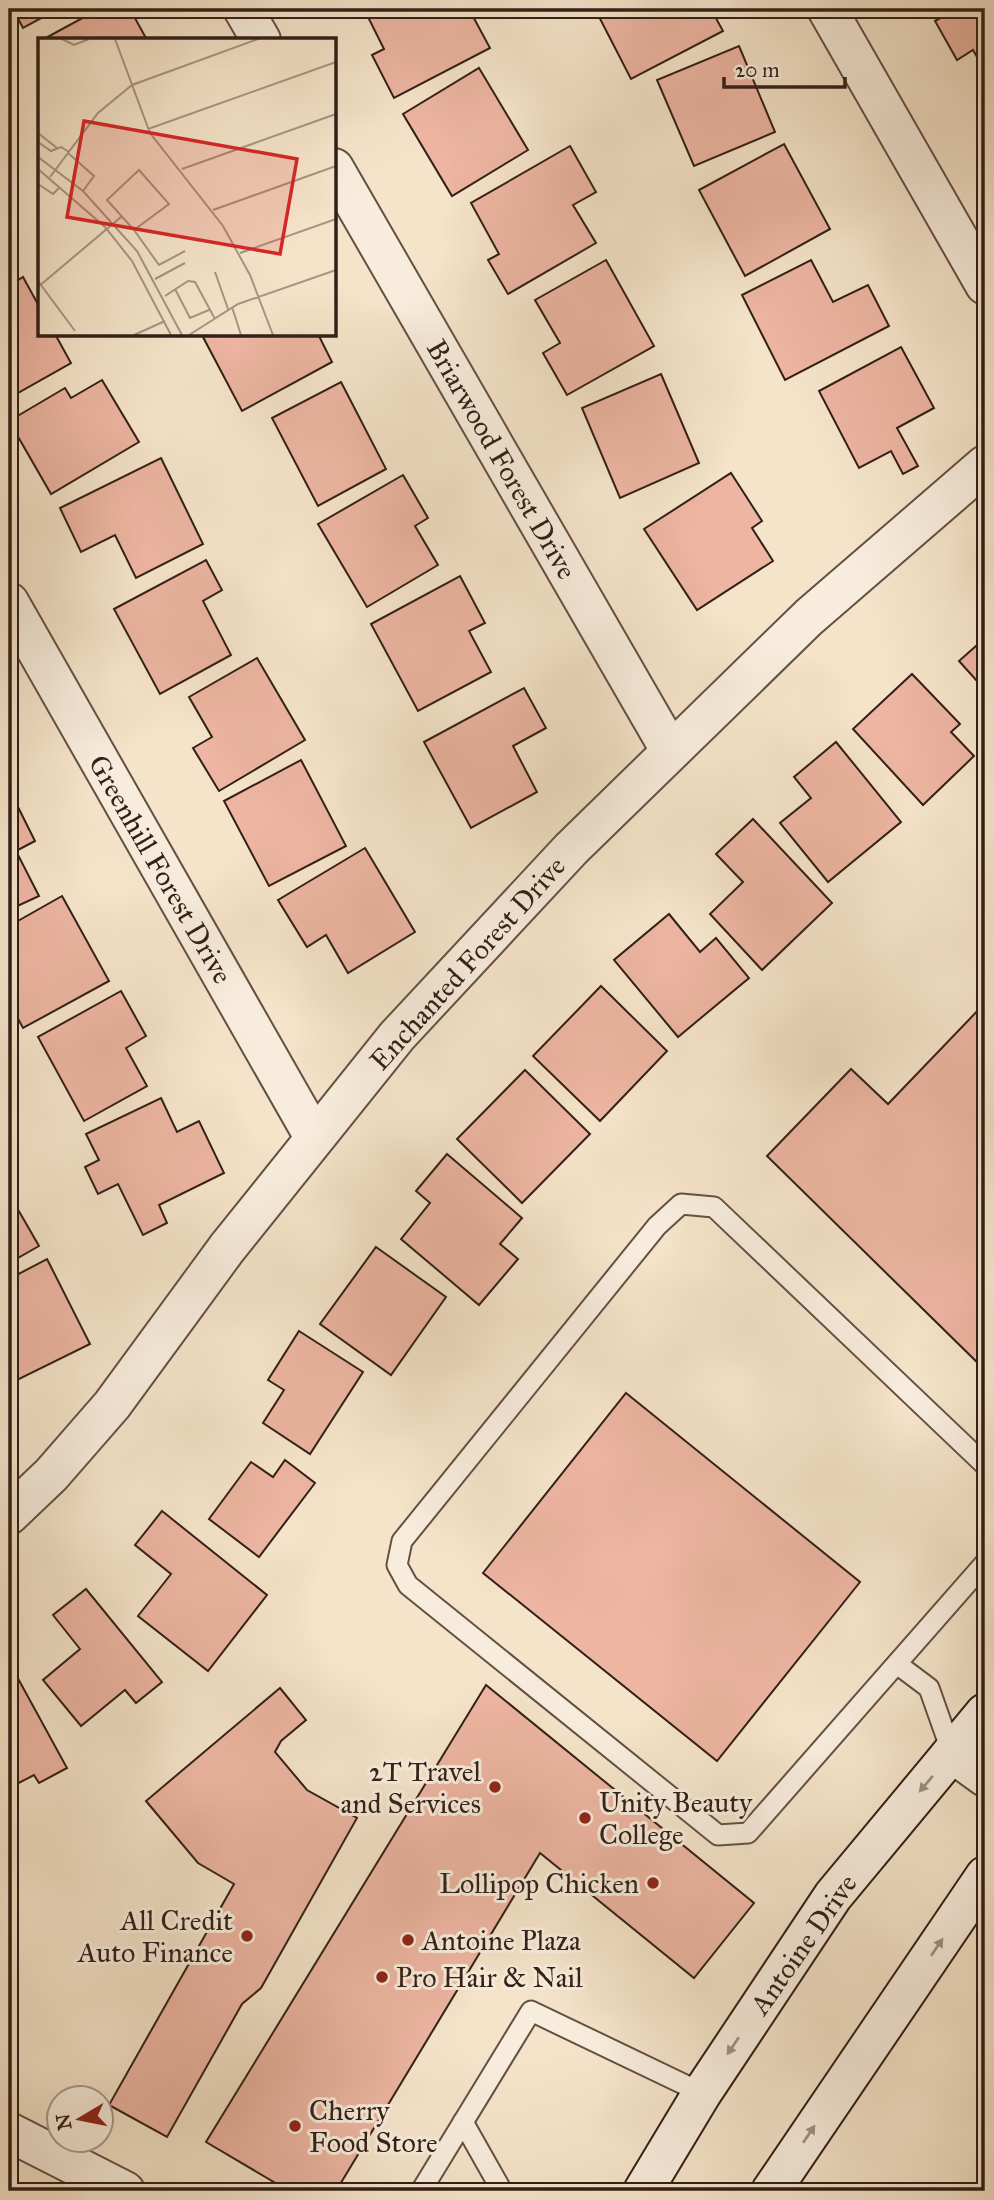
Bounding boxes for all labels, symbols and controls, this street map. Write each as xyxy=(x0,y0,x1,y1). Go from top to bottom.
inset map xyxy=(38,38,336,336)
scale bar xyxy=(724,46,845,90)
text: 20 m xyxy=(735,57,780,83)
street label: Briarwood Forest Drive xyxy=(419,333,584,585)
street label: Greenhill Forest Drive xyxy=(81,749,240,990)
street label: Enchanted Forest Drive xyxy=(362,849,573,1078)
place label: 2T Travel and Services xyxy=(341,1754,481,1821)
one-way arrow xyxy=(919,1776,934,1793)
marker: 2T Travel and Services xyxy=(487,1779,503,1795)
place label: Unity Beauty College xyxy=(599,1785,753,1852)
marker: Unity Beauty College xyxy=(577,1810,593,1826)
place label: Lollipop Chicken xyxy=(439,1866,639,1901)
street label: Antoine Drive xyxy=(742,1867,865,2022)
marker: Lollipop Chicken xyxy=(645,1875,661,1891)
place label: All Credit Auto Finance xyxy=(77,1903,233,1970)
place label: Antoine Plaza xyxy=(421,1923,581,1958)
marker: All Credit Auto Finance xyxy=(239,1928,255,1944)
marker: Antoine Plaza xyxy=(400,1932,416,1948)
one-way arrow xyxy=(930,1937,943,1956)
place label: Pro Hair & Nail xyxy=(396,1960,583,1995)
marker: Pro Hair & Nail xyxy=(374,1969,390,1985)
one-way arrow xyxy=(726,2037,740,2055)
north arrow xyxy=(46,2084,116,2154)
place label: Cherry Food Store xyxy=(309,2093,438,2160)
text: N xyxy=(51,2112,76,2132)
marker: Cherry Food Store xyxy=(287,2118,303,2134)
one-way arrow xyxy=(802,2125,816,2143)

